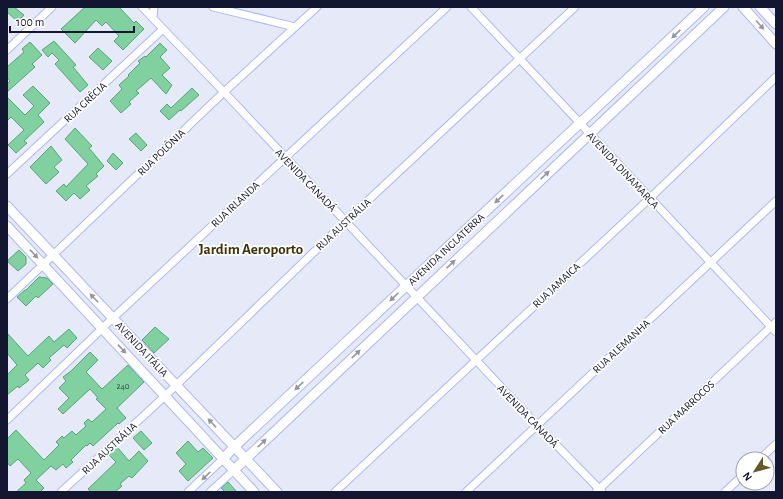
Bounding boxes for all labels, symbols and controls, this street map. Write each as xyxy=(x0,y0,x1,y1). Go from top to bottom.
scale bar xyxy=(10,8,134,34)
text: 100 m xyxy=(16,16,44,28)
one-way arrow xyxy=(755,20,764,31)
one-way arrow xyxy=(671,29,681,38)
street label: RUA GRÉCIA xyxy=(61,79,109,125)
street label: RUA POLÔNIA xyxy=(135,126,188,178)
street label: AVENIDA DINAMARCA xyxy=(584,130,661,211)
street label: AVENIDA CANADÁ xyxy=(273,146,339,214)
one-way arrow xyxy=(540,170,550,180)
street label: RUA IRLANDA xyxy=(209,179,262,229)
one-way arrow xyxy=(494,194,504,204)
street label: RUA AUSTRÁLIA xyxy=(313,195,373,252)
street label: AVENIDA INGLATERRA xyxy=(406,211,487,287)
district label: Jardim Aeroporto xyxy=(199,242,303,257)
one-way arrow xyxy=(29,249,38,259)
one-way arrow xyxy=(446,260,456,269)
street label: RUA JAMAICA xyxy=(531,260,583,310)
one-way arrow xyxy=(389,292,399,302)
one-way arrow xyxy=(89,293,99,303)
street label: RUA ALEMANHA xyxy=(591,317,652,375)
street label: AVENIDA ITÁLIA xyxy=(113,319,171,380)
one-way arrow xyxy=(117,345,126,354)
one-way arrow xyxy=(351,349,361,359)
street label: RUA MARROCOS xyxy=(656,379,717,436)
house number: 240 xyxy=(116,382,130,391)
one-way arrow xyxy=(294,382,304,391)
street label: AVENIDA CANADÁ xyxy=(495,382,561,450)
one-way arrow xyxy=(207,418,217,428)
street label: RUA AUSTRÁLIA xyxy=(79,419,139,476)
one-way arrow xyxy=(257,438,267,448)
north arrow xyxy=(735,451,775,491)
text: N xyxy=(741,470,754,483)
one-way arrow xyxy=(201,471,211,481)

